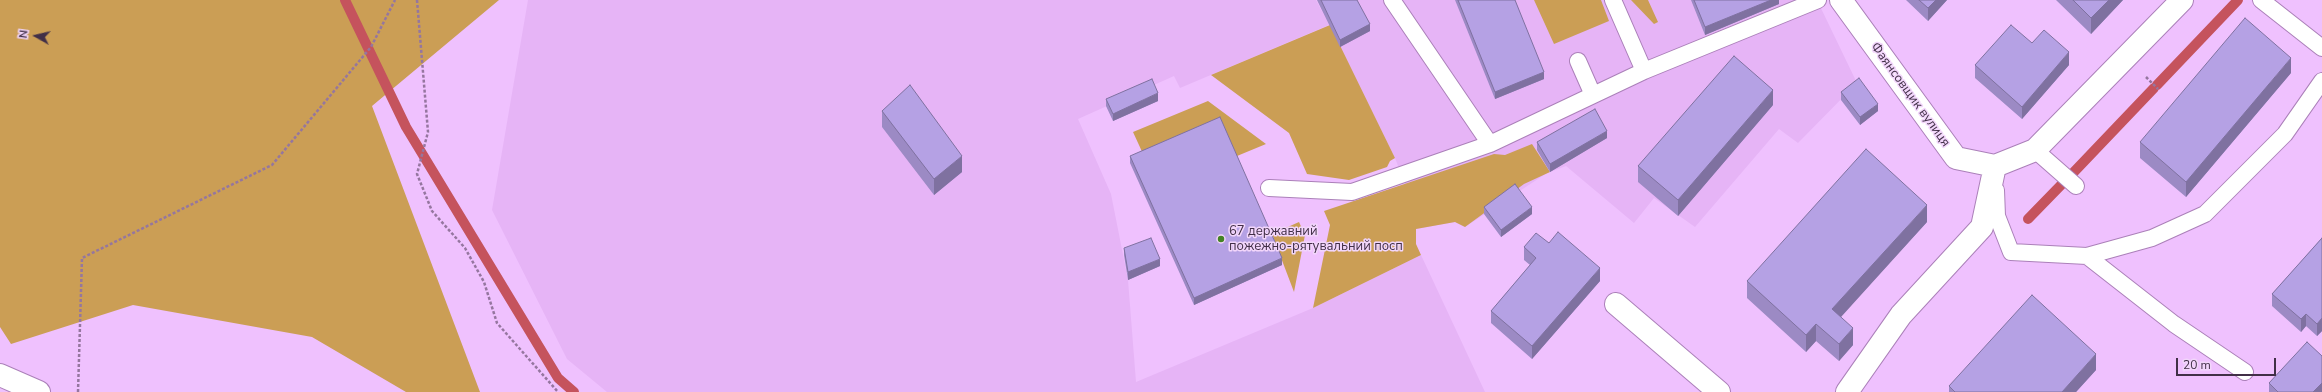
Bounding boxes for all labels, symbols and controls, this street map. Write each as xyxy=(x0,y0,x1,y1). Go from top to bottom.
north arrow xyxy=(16,16,56,56)
text: N xyxy=(16,29,32,39)
street label: Фаянсовщик вулиця xyxy=(1867,40,1953,150)
place label: 67 державний пожежно-рятувальний посп xyxy=(1229,224,1403,255)
marker: 67 державний пожежно-рятувальний посп xyxy=(1216,234,1226,244)
scale bar xyxy=(2178,350,2278,376)
text: 20 m xyxy=(2183,357,2211,373)

